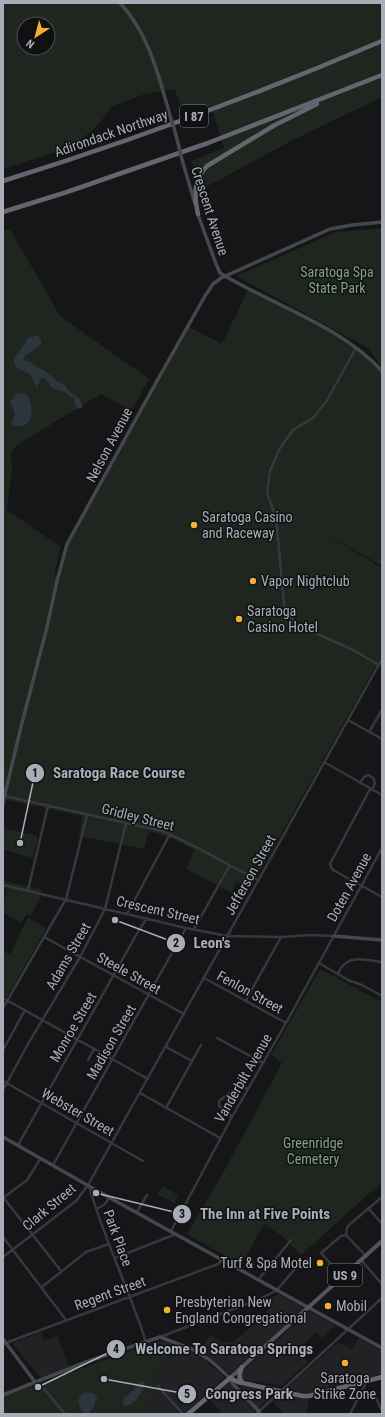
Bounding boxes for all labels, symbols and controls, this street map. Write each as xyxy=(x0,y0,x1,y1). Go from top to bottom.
north arrow xyxy=(16,16,56,56)
text: N xyxy=(24,36,37,51)
road number: I 87 xyxy=(180,105,208,127)
street label: Adirondack Northway xyxy=(52,106,170,160)
street label: Crescent Avenue xyxy=(188,165,232,258)
park label: Saratoga Spa State Park xyxy=(300,264,374,296)
street label: Nelson Avenue xyxy=(83,405,136,485)
place label: Saratoga Casino and Raceway xyxy=(202,509,293,541)
marker: Saratoga Casino and Raceway xyxy=(189,520,199,530)
place label: Vapor Nightclub xyxy=(261,573,350,589)
marker: Vapor Nightclub xyxy=(248,576,258,586)
place label: Saratoga Casino Hotel xyxy=(247,603,318,635)
marker: Saratoga Casino Hotel xyxy=(234,614,244,624)
callout: Saratoga Race Course xyxy=(25,760,193,787)
text: Saratoga Race Course xyxy=(53,764,185,782)
text: 1 xyxy=(32,766,38,780)
street label: Gridley Street xyxy=(100,800,176,834)
street label: Jefferson Street xyxy=(221,832,279,918)
street label: Doten Avenue xyxy=(324,849,375,924)
street label: Crescent Street xyxy=(115,893,201,927)
street label: Adams Street xyxy=(42,920,94,992)
callout: Leon's xyxy=(166,929,239,956)
text: Leon's xyxy=(193,934,231,952)
text: 2 xyxy=(173,936,179,950)
street label: Steele Street xyxy=(94,949,164,997)
street label: Fenlon Street xyxy=(214,967,286,1017)
street label: Monroe Street xyxy=(47,989,99,1065)
street label: Madison Street xyxy=(83,1002,139,1082)
street label: Vanderbilt Avenue xyxy=(211,1030,275,1125)
street label: Webster Street xyxy=(39,1085,117,1139)
park label: Greenridge Cemetery xyxy=(283,1135,344,1167)
street label: Clark Street xyxy=(19,1180,79,1234)
callout: The Inn at Five Points xyxy=(172,1200,338,1227)
text: The Inn at Five Points xyxy=(200,1205,330,1223)
text: 3 xyxy=(179,1207,185,1221)
street label: Park Place xyxy=(100,1208,136,1269)
place label: Turf & Spa Motel xyxy=(220,1255,312,1271)
marker: Turf & Spa Motel xyxy=(315,1258,325,1268)
road number: US 9 xyxy=(328,1264,362,1286)
street label: Regent Street xyxy=(72,1273,148,1313)
place label: Presbyterian New England Congregational xyxy=(175,1294,307,1326)
place label: Mobil xyxy=(336,1298,367,1314)
marker: Mobil xyxy=(323,1301,333,1311)
marker: Presbyterian New England Congregational xyxy=(162,1305,172,1315)
callout: Welcome To Saratoga Springs xyxy=(106,1336,321,1363)
text: Welcome To Saratoga Springs xyxy=(135,1340,313,1358)
text: 4 xyxy=(113,1342,119,1356)
marker: Saratoga Strike Zone xyxy=(340,1358,350,1368)
place label: Saratoga Strike Zone xyxy=(314,1370,377,1402)
callout: Congress Park xyxy=(177,1380,301,1407)
text: Congress Park xyxy=(205,1385,294,1403)
text: 5 xyxy=(184,1387,190,1401)

